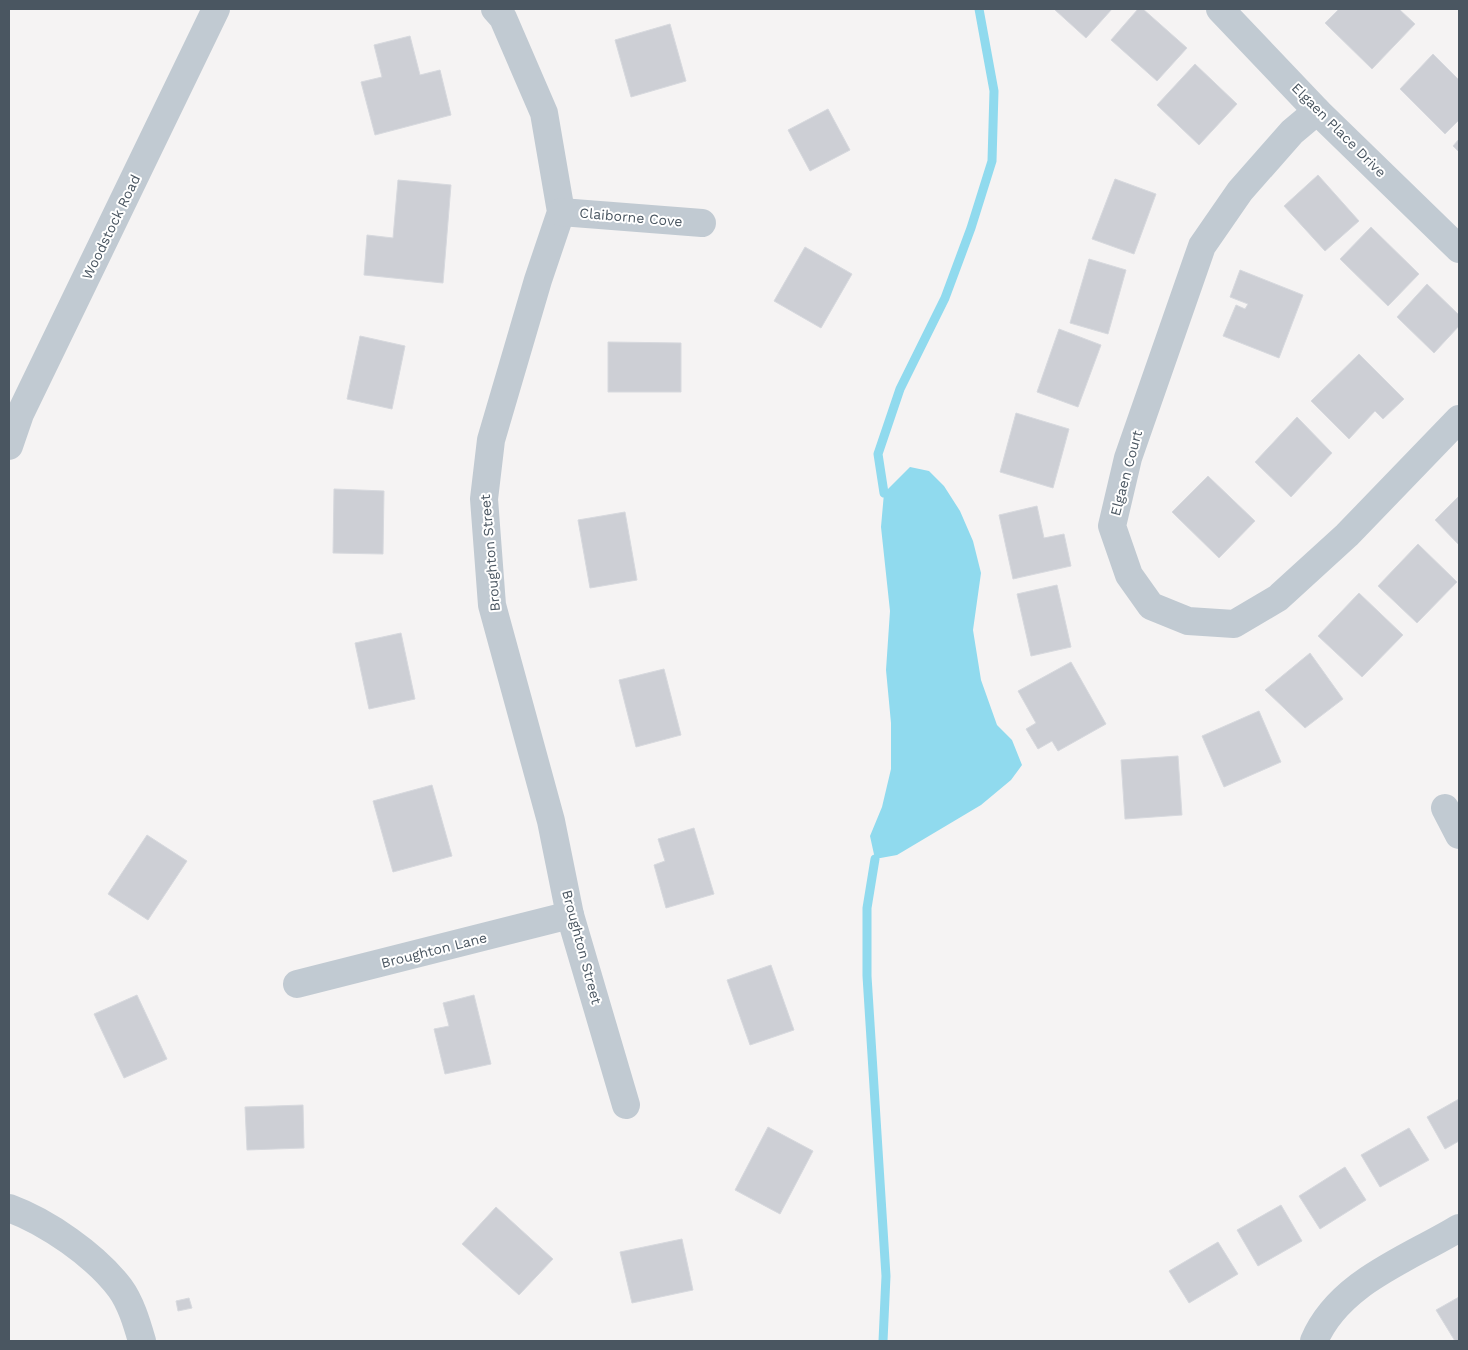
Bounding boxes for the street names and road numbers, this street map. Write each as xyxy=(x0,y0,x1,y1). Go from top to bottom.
street label: Elgaen Place Drive xyxy=(1289,80,1389,180)
street label: Woodstock Road xyxy=(79,172,143,282)
street label: Claiborne Cove xyxy=(579,205,683,229)
street label: Elgaen Court xyxy=(1107,428,1145,518)
street label: Broughton Street xyxy=(477,494,503,612)
street label: Broughton Street xyxy=(559,888,605,1006)
street label: Broughton Lane xyxy=(379,929,489,971)

